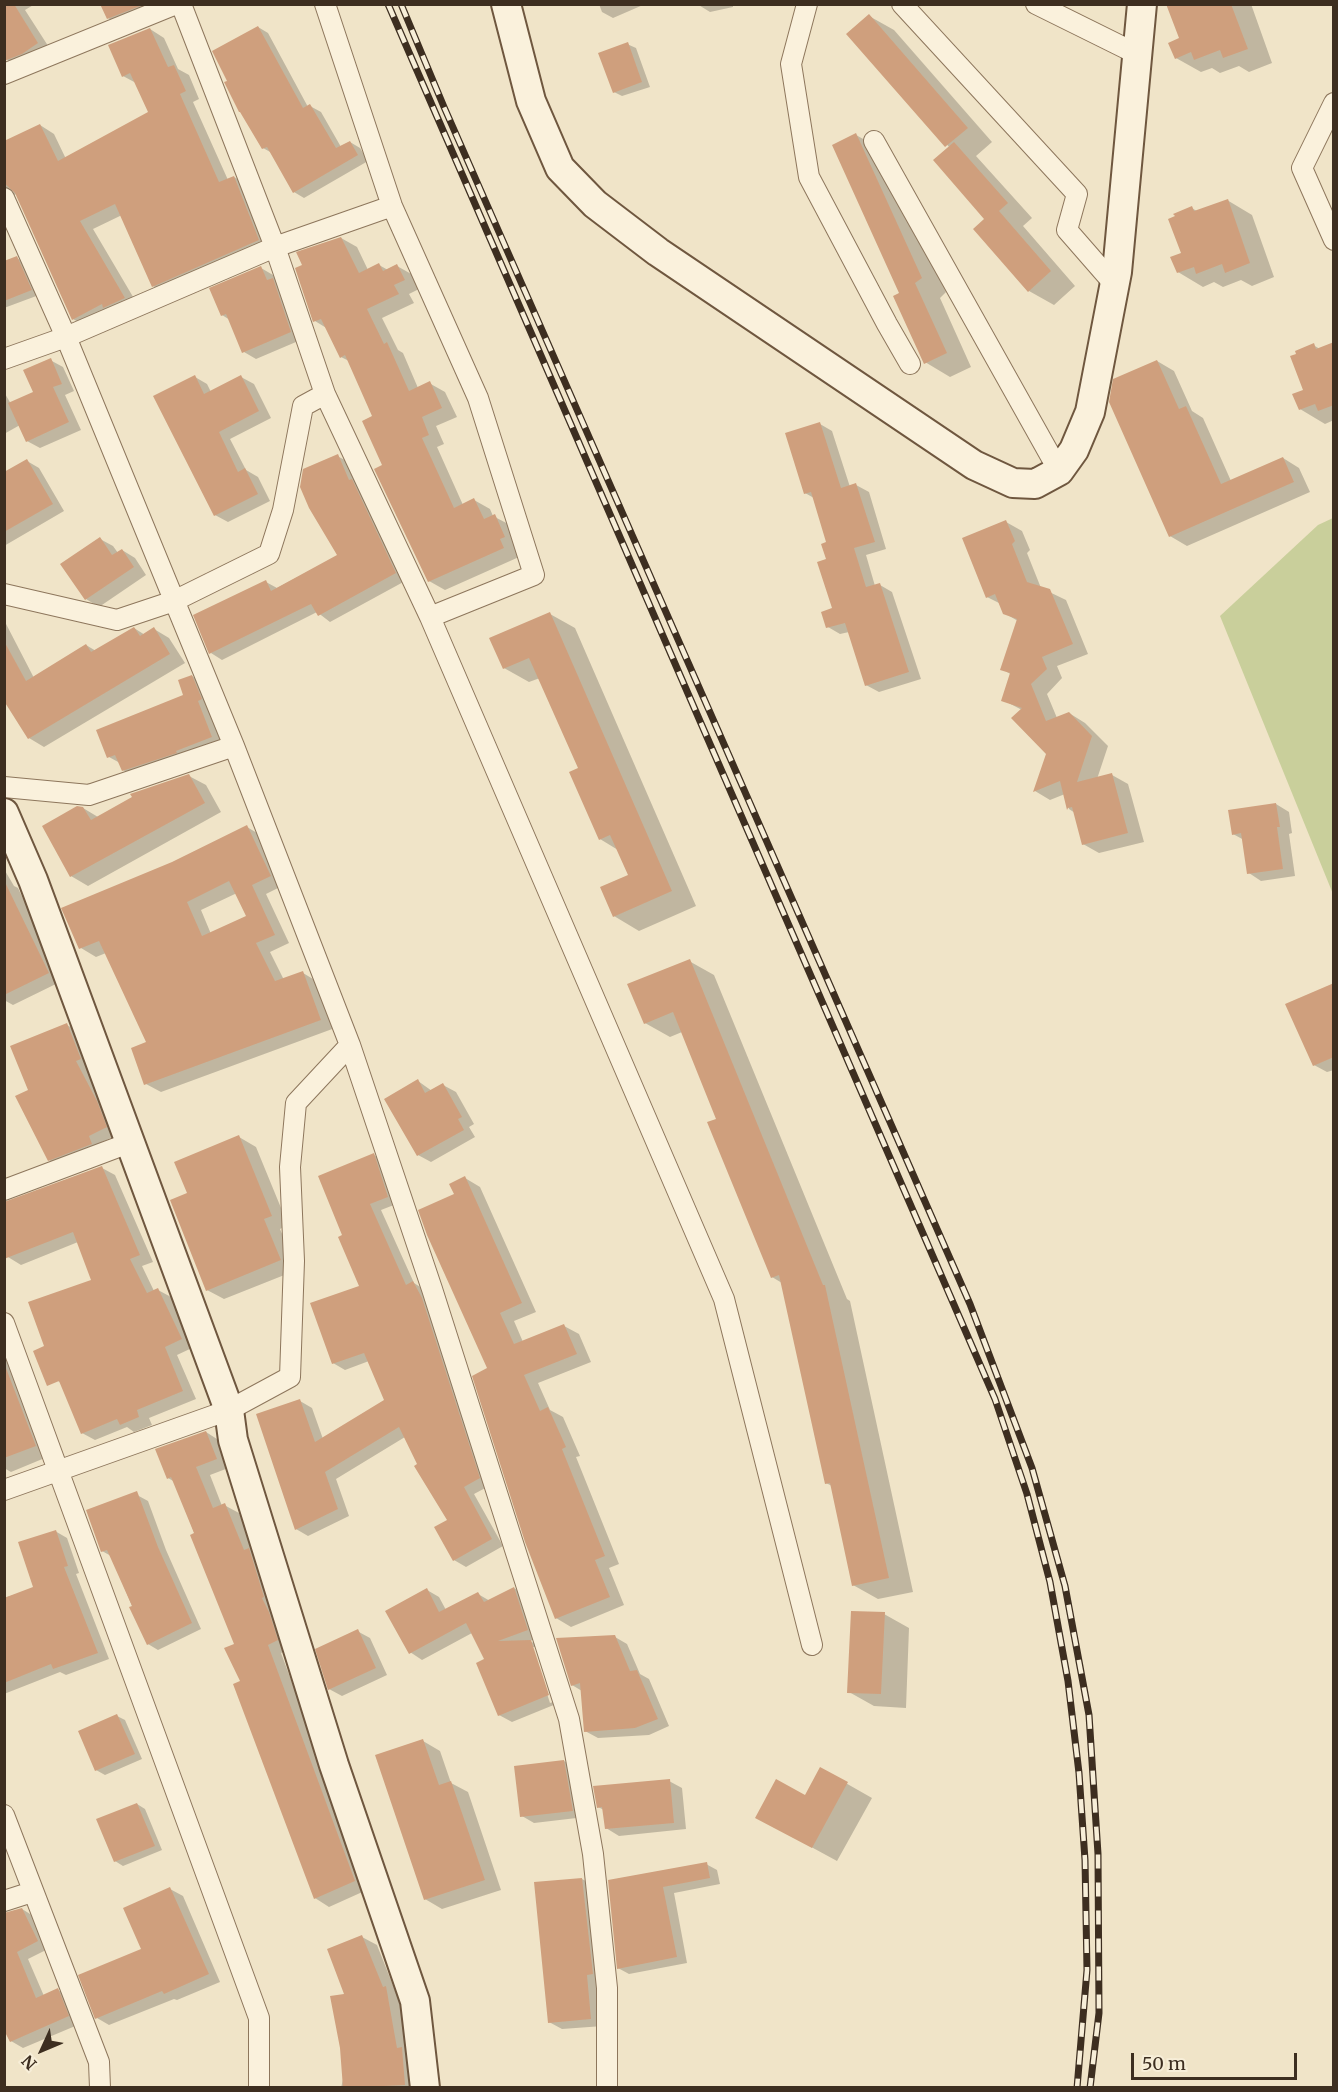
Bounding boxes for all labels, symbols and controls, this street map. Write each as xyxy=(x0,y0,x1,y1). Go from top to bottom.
north arrow xyxy=(12,2020,72,2080)
scale bar xyxy=(1134,2041,1300,2079)
text: N xyxy=(17,2051,41,2074)
text: 50 m xyxy=(1142,2052,1186,2075)

